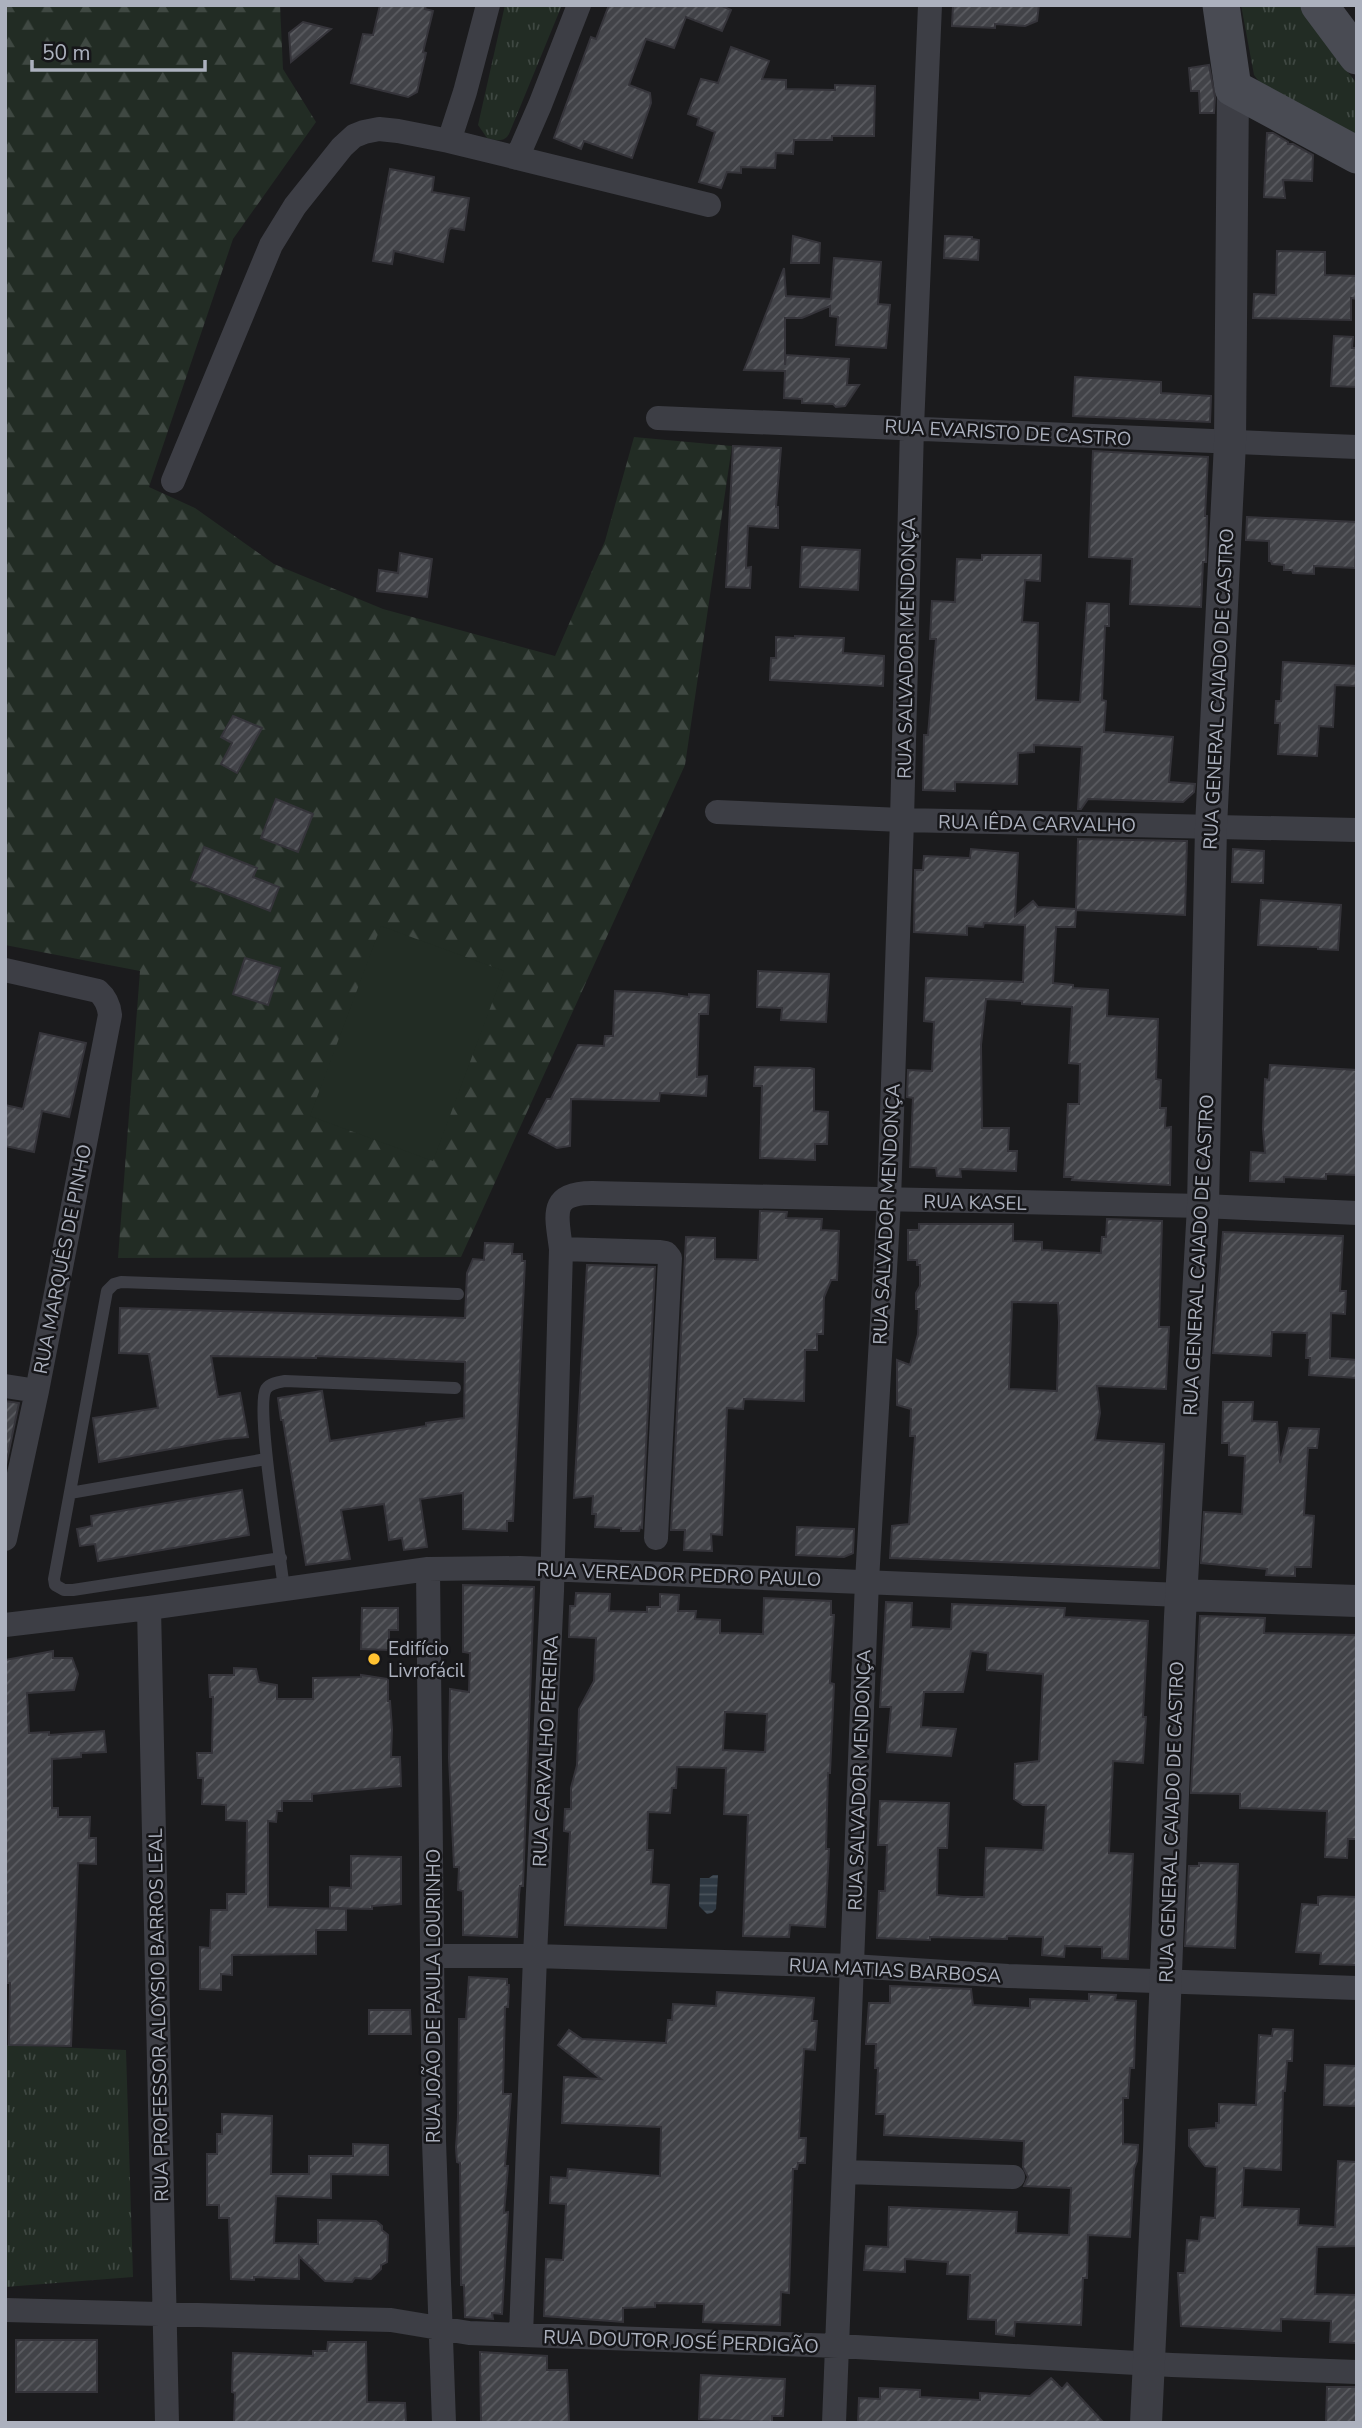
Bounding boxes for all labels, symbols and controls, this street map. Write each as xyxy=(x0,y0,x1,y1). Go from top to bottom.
scale bar xyxy=(32,28,205,72)
text: 50 m xyxy=(42,39,91,67)
street label: RUA EVARISTO DE CASTRO xyxy=(884,414,1132,452)
street label: RUA SALVADOR MENDONÇA xyxy=(892,517,922,779)
street label: RUA GENERAL CAIADO DE CASTRO xyxy=(1198,528,1240,850)
street label: RUA IÊDA CARVALHO xyxy=(938,809,1136,839)
street label: RUA SALVADOR MENDONÇA xyxy=(867,1083,907,1345)
street label: RUA GENERAL CAIADO DE CASTRO xyxy=(1178,1094,1220,1416)
street label: RUA MARQUÊS DE PINHO xyxy=(28,1142,98,1376)
street label: RUA KASEL xyxy=(923,1189,1028,1217)
street label: RUA VEREADOR PEDRO PAULO xyxy=(536,1557,822,1593)
street label: RUA CARVALHO PEREIRA xyxy=(527,1634,565,1868)
place label: Edifício Livrofácil xyxy=(388,1636,465,1684)
street label: RUA SALVADOR MENDONÇA xyxy=(842,1649,878,1911)
marker: Edifício Livrofácil xyxy=(366,1651,382,1667)
street label: RUA GENERAL CAIADO DE CASTRO xyxy=(1153,1661,1191,1983)
street label: RUA PROFESSOR ALOYSIO BARROS LEAL xyxy=(143,1827,175,2202)
street label: RUA JOÃO DE PAULA LOURINHO xyxy=(421,1849,447,2143)
street label: RUA MATIAS BARBOSA xyxy=(788,1952,1002,1990)
street label: RUA DOUTOR JOSÉ PERDIGÃO xyxy=(543,2324,819,2360)

